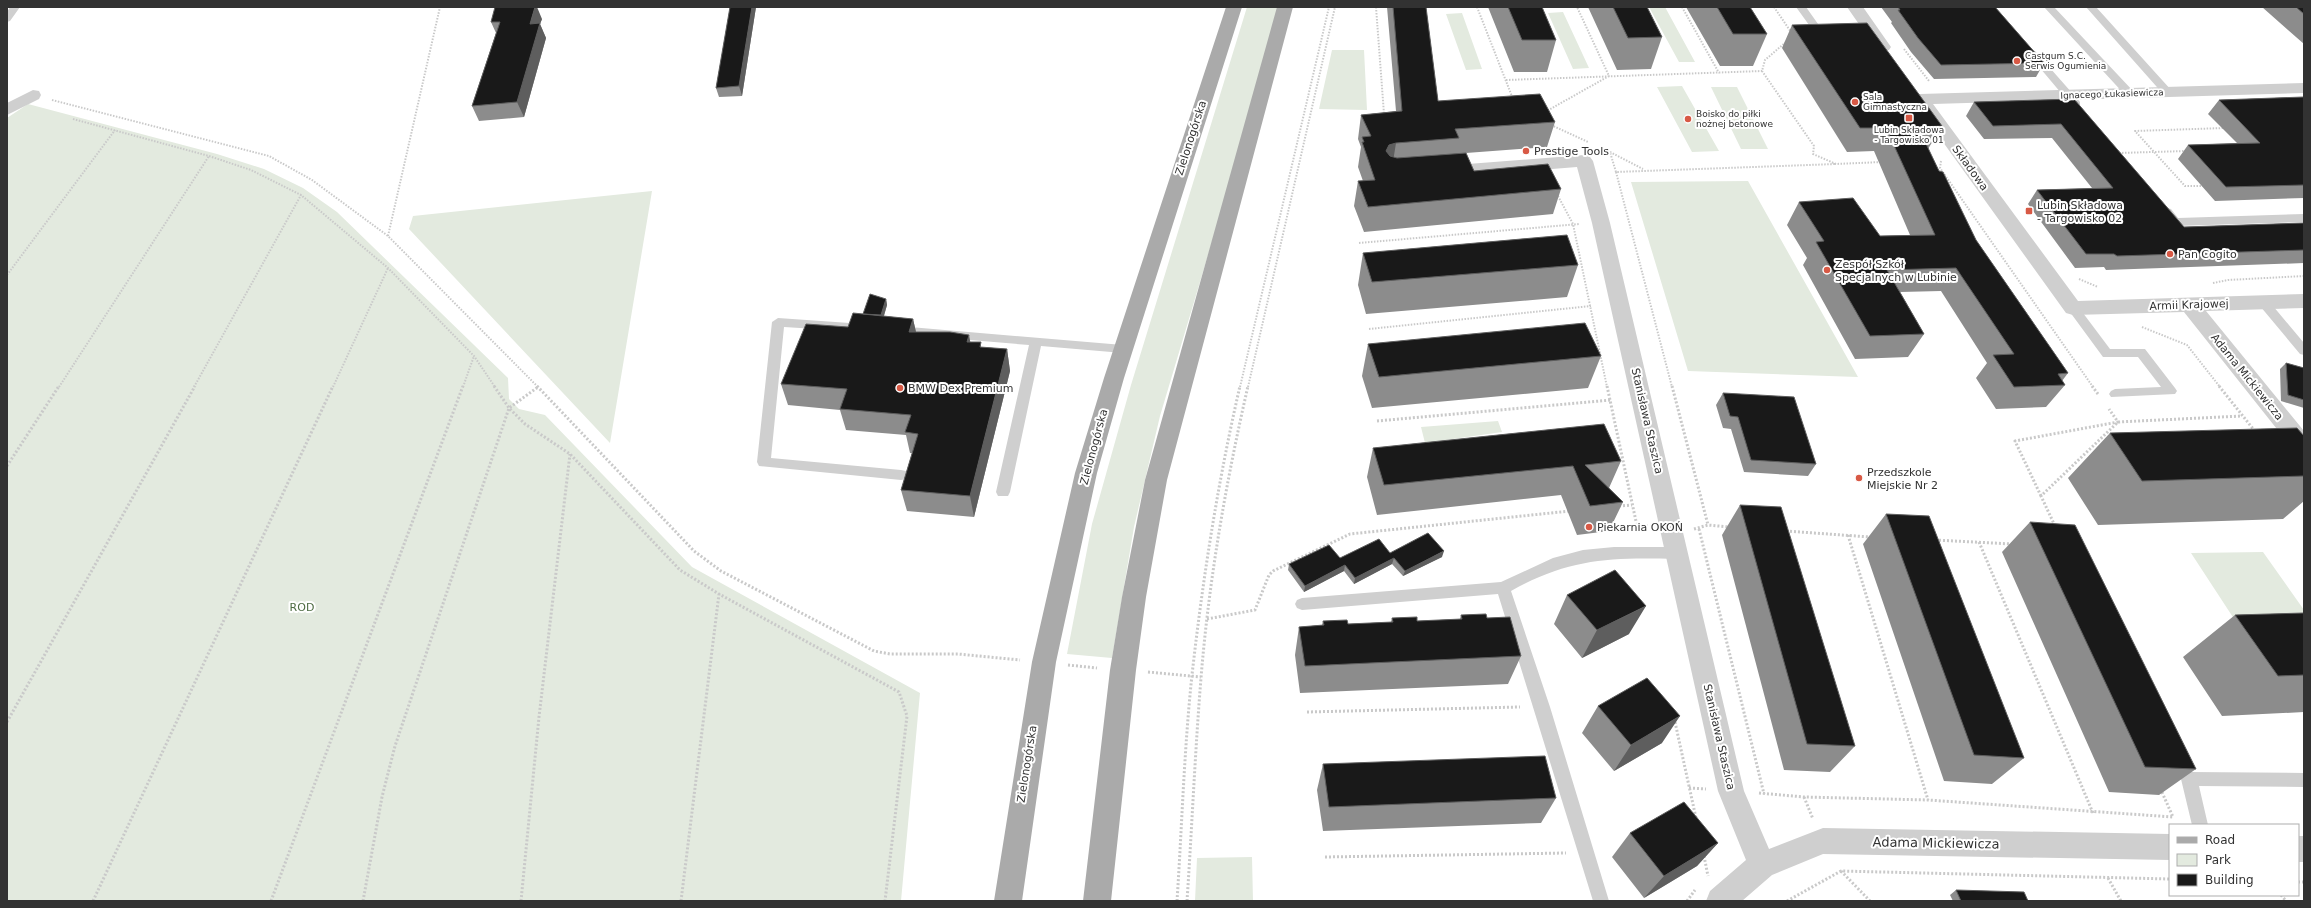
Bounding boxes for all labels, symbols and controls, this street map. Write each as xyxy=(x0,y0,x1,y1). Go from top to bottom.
place label: Castgum S.C. Serwis Ogumienia xyxy=(2025,51,2106,71)
marker: Castgum S.C. Serwis Ogumienia xyxy=(2012,56,2022,66)
street label: Ignacego Łukasiewicza xyxy=(2060,87,2164,101)
place label: Sala Gimnastyczna xyxy=(1863,92,1927,112)
marker: Sala Gimnastyczna xyxy=(1850,97,1860,107)
street label: Zielonogórska xyxy=(1173,99,1209,177)
place label: Boisko do piłki nożnej betonowe xyxy=(1696,109,1773,129)
marker: Lubin Składowa - Targowisko 01 xyxy=(1904,113,1914,123)
marker: Boisko do piłki nożnej betonowe xyxy=(1683,114,1693,124)
place label: Lubin Składowa - Targowisko 01 xyxy=(1874,125,1944,145)
street label: Składowa xyxy=(1949,143,1991,193)
place label: Prestige Tools xyxy=(1534,145,1609,158)
marker: Prestige Tools xyxy=(1521,146,1531,156)
place label: Lubin Składowa - Targowisko 02 xyxy=(2037,199,2123,225)
marker: Lubin Składowa - Targowisko 02 xyxy=(2024,206,2034,216)
place label: Pan Cogito xyxy=(2178,248,2237,261)
marker: Pan Cogito xyxy=(2165,249,2175,259)
place label: Zespół Szkół Specjalnych w Lubinie xyxy=(1835,258,1957,284)
marker: Zespół Szkół Specjalnych w Lubinie xyxy=(1822,265,1832,275)
street label: Armii Krajowej xyxy=(2149,297,2229,313)
street label: Adama Mickiewicza xyxy=(2208,331,2286,423)
street label: Stanisława Staszica xyxy=(1628,367,1666,475)
place label: BMW Dex Premium xyxy=(908,382,1013,395)
marker: BMW Dex Premium xyxy=(895,383,905,393)
street label: Zielonogórska xyxy=(1078,408,1110,486)
place label: Przedszkole Miejskie Nr 2 xyxy=(1867,466,1938,492)
marker: Przedszkole Miejskie Nr 2 xyxy=(1854,473,1864,483)
place label: Piekarnia OKOŃ xyxy=(1597,521,1683,534)
marker: Piekarnia OKOŃ xyxy=(1584,522,1594,532)
park label: ROD xyxy=(290,601,314,614)
street label: Stanisława Staszica xyxy=(1700,683,1738,791)
street label: Zielonogórska xyxy=(1014,725,1040,803)
legend xyxy=(2169,824,2299,896)
text: Road xyxy=(2205,833,2235,847)
street label: Adama Mickiewicza xyxy=(1872,834,2000,852)
text: Park xyxy=(2205,853,2231,867)
text: Building xyxy=(2205,873,2254,887)

